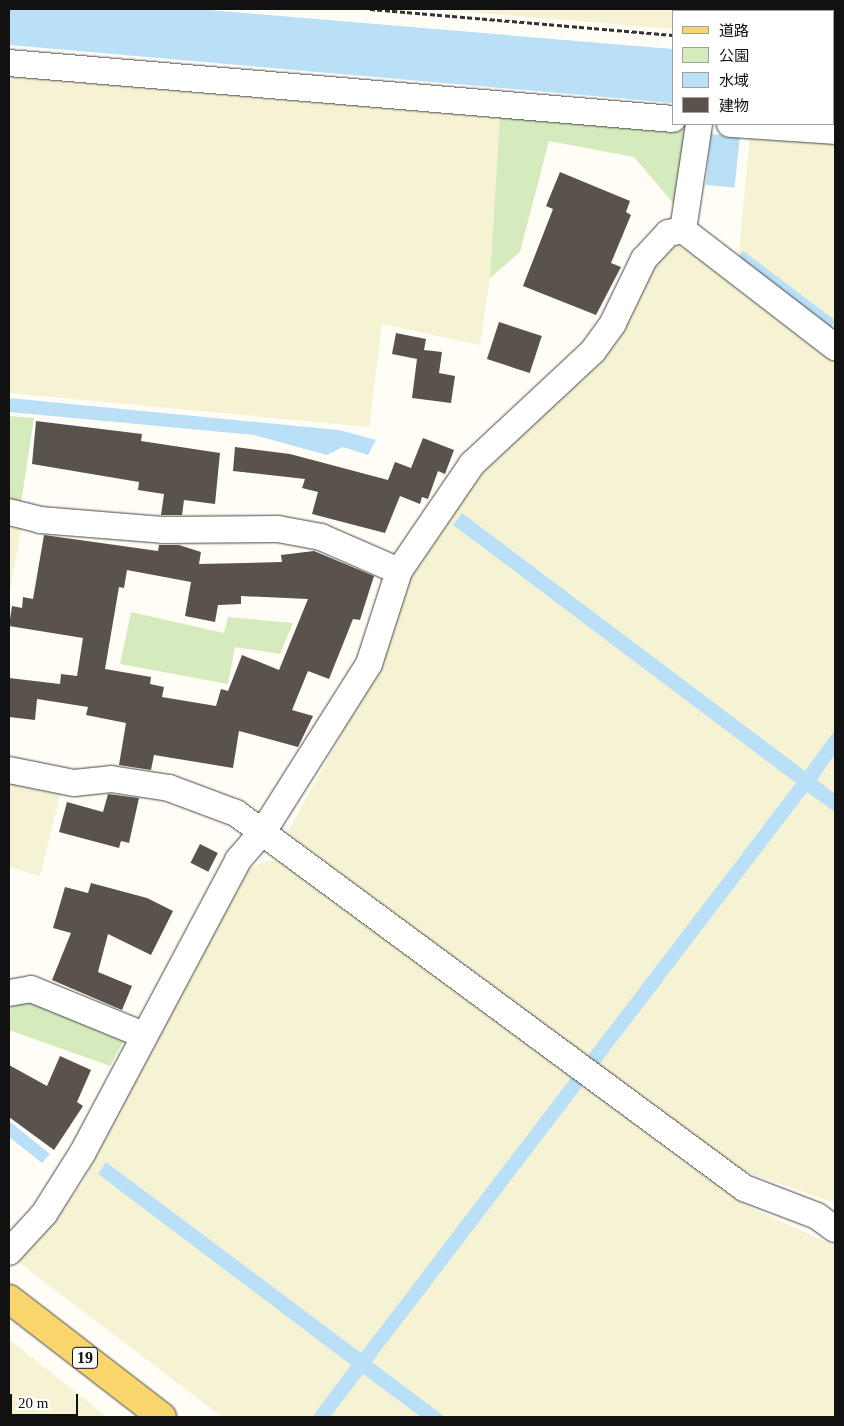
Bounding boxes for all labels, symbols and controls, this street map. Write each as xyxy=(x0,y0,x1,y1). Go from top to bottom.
legend xyxy=(672,10,834,125)
text: 道路 xyxy=(719,23,749,39)
text: 公園 xyxy=(719,48,749,64)
text: 水域 xyxy=(719,73,749,89)
text: 建物 xyxy=(719,98,749,114)
road number: 19 xyxy=(71,1345,99,1372)
scale bar xyxy=(12,1384,80,1416)
text: 20 m xyxy=(18,1395,48,1411)

